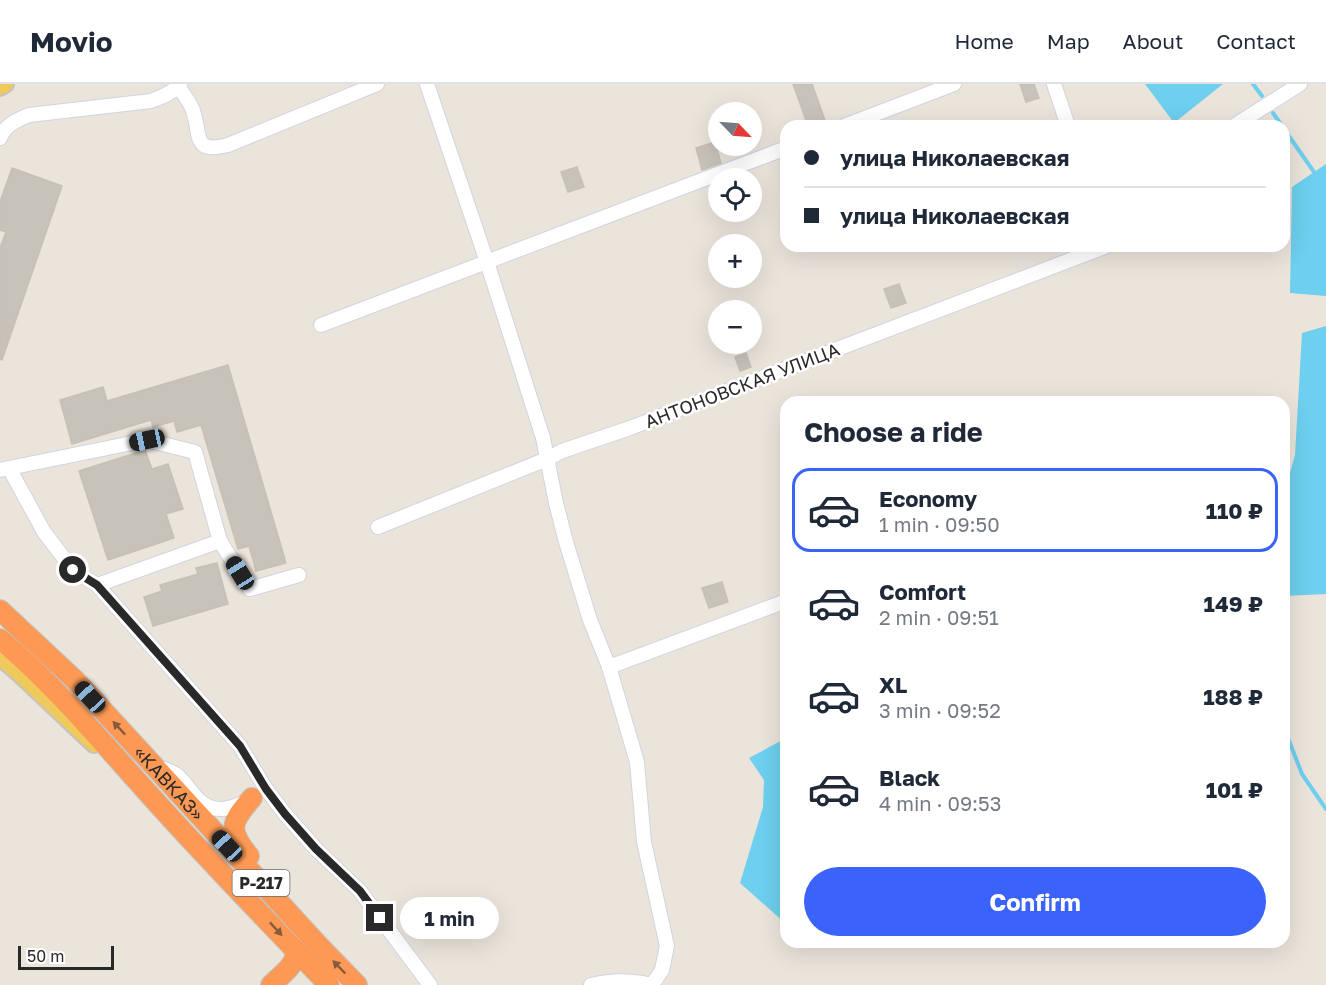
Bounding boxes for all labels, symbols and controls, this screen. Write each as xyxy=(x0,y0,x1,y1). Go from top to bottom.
text: Movio xyxy=(30,25,112,58)
text: Home xyxy=(954,28,1014,54)
text: Map xyxy=(1047,28,1090,54)
text: About xyxy=(1123,28,1183,54)
text: Contact xyxy=(1216,28,1296,54)
north arrow xyxy=(708,102,762,156)
map controls xyxy=(708,102,762,354)
text: улица Николаевская xyxy=(840,144,1069,171)
button: locate xyxy=(708,168,762,222)
text: улица Николаевская xyxy=(840,202,1069,229)
button: + xyxy=(708,234,762,288)
button: − xyxy=(708,300,762,354)
street label: АНТОНОВСКАЯ УЛИЦА xyxy=(642,338,842,432)
text: Choose a ride xyxy=(804,416,983,448)
car xyxy=(128,427,166,453)
icon: car xyxy=(807,483,861,537)
text: Economy xyxy=(879,485,977,512)
text: 110 ₽ xyxy=(1206,497,1263,524)
text: 1 min · 09:50 xyxy=(879,512,1000,536)
car xyxy=(223,553,257,593)
route start xyxy=(59,556,86,583)
icon: car xyxy=(807,576,861,630)
text: Comfort xyxy=(879,578,966,605)
text: 149 ₽ xyxy=(1204,590,1263,617)
text: 2 min · 09:51 xyxy=(879,605,999,629)
icon: car xyxy=(807,669,861,723)
text: XL xyxy=(879,671,907,698)
car xyxy=(71,678,109,716)
text: 188 ₽ xyxy=(1203,683,1263,710)
text: 3 min · 09:52 xyxy=(879,698,1001,722)
one-way arrow xyxy=(112,720,126,735)
street label: «КАВКАЗ» xyxy=(130,741,209,825)
icon: car xyxy=(807,762,861,816)
text: Black xyxy=(879,764,940,791)
text: 101 ₽ xyxy=(1206,776,1263,803)
text: 4 min · 09:53 xyxy=(879,791,1001,815)
car xyxy=(208,827,246,865)
button: Confirm xyxy=(804,867,1266,936)
road number: Р-217 xyxy=(232,870,290,896)
callout: 1 min xyxy=(401,897,500,939)
route end xyxy=(366,904,393,931)
text: 1 min xyxy=(424,906,475,930)
one-way arrow xyxy=(268,922,282,936)
scale bar xyxy=(18,943,114,970)
text: 50 m xyxy=(27,946,64,966)
one-way arrow xyxy=(332,959,346,974)

